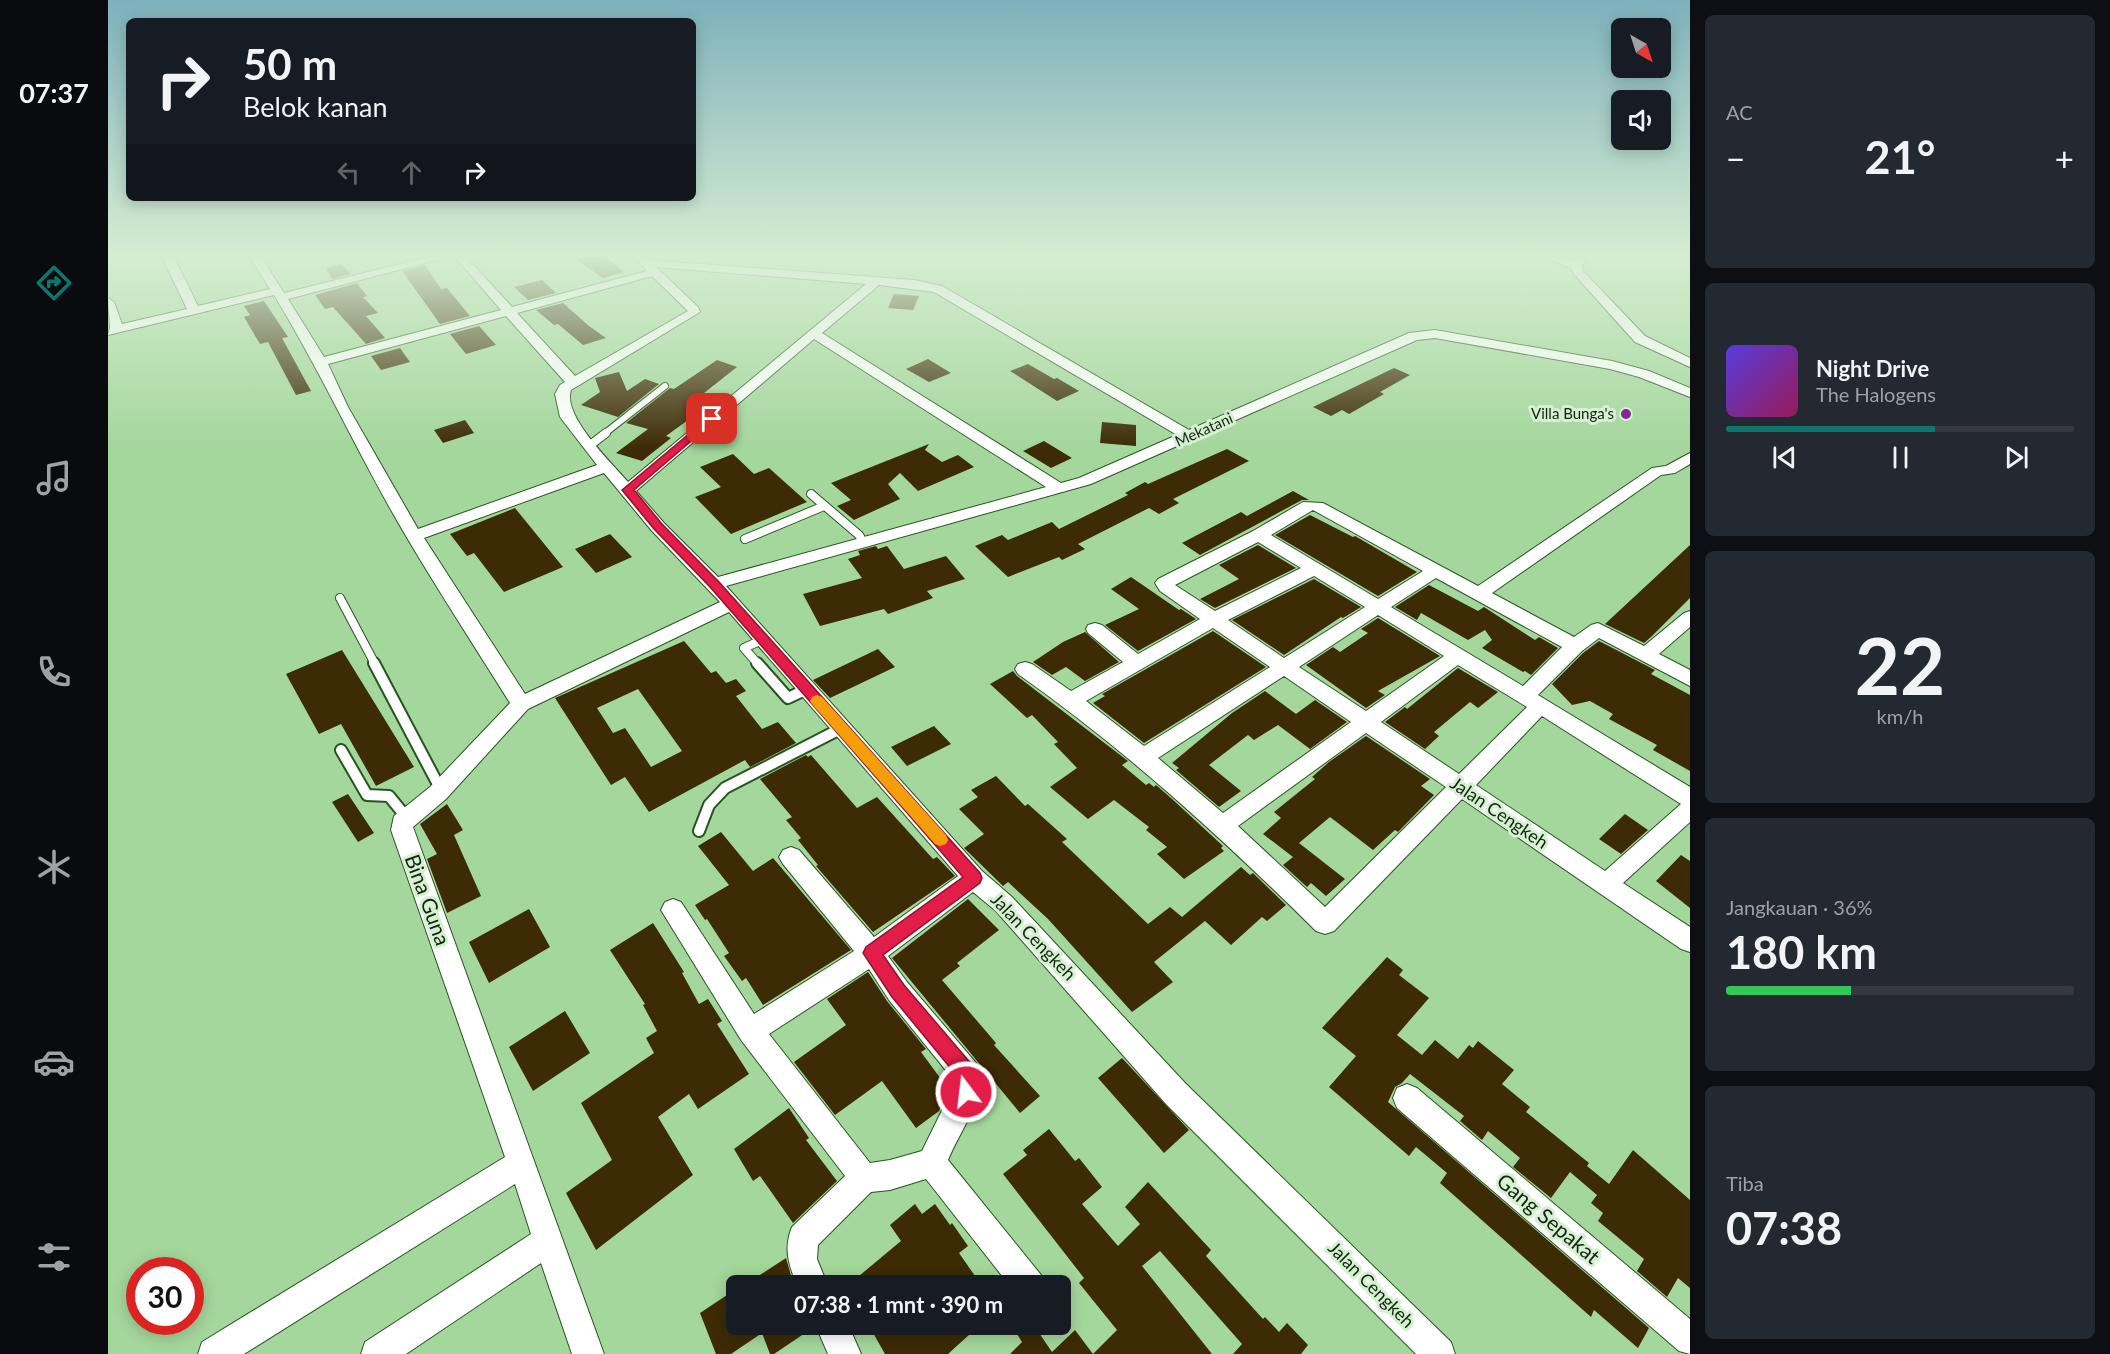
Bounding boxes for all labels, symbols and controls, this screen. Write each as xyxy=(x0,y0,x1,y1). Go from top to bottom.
north arrow xyxy=(1611,18,1671,78)
map controls xyxy=(1611,18,1671,150)
text: 50 m xyxy=(243,39,337,89)
icon: right xyxy=(144,42,222,120)
text: 07:37 xyxy=(19,76,89,109)
text: Belok kanan xyxy=(243,90,388,123)
button: sound xyxy=(1611,90,1671,150)
text: AC xyxy=(1726,100,1753,124)
text: 21° xyxy=(1865,130,1935,184)
text: − xyxy=(1726,138,1745,178)
text: + xyxy=(2055,138,2074,178)
icon: left xyxy=(332,156,365,189)
icon: ahead xyxy=(395,156,428,189)
icon: right xyxy=(458,156,491,189)
icon: directions xyxy=(33,262,75,304)
text: Night Drive xyxy=(1816,355,1929,382)
text: The Halogens xyxy=(1816,382,1936,406)
pin xyxy=(686,393,737,444)
icon: arrive xyxy=(695,402,728,435)
place label: Villa Bunga's xyxy=(1531,404,1614,422)
marker: Villa Bunga's xyxy=(1619,407,1633,421)
street label: Mekatani xyxy=(1172,408,1235,450)
icon: previous xyxy=(1768,441,1801,474)
icon: pause xyxy=(1884,441,1917,474)
icon: next xyxy=(2000,441,2033,474)
icon: music xyxy=(33,457,75,499)
text: 22 xyxy=(1855,618,1945,712)
icon: phone xyxy=(33,651,75,693)
text: km/h xyxy=(1877,704,1923,728)
street label: Jalan Cengkeh xyxy=(1447,771,1553,853)
icon: climate xyxy=(33,846,75,888)
street label: Bina Guna xyxy=(400,851,456,948)
street label: Jalan Cengkeh xyxy=(987,888,1081,985)
text: Jangkauan · 36% xyxy=(1726,895,1873,919)
text: 180 km xyxy=(1726,925,1877,979)
icon: car xyxy=(33,1041,75,1083)
position arrow xyxy=(934,1060,998,1124)
street label: Gang Sepakat xyxy=(1492,1168,1606,1268)
text: Tiba xyxy=(1726,1171,1764,1195)
text: 07:38 xyxy=(1726,1201,1842,1255)
icon: filters xyxy=(33,1236,75,1278)
street label: Jalan Cengkeh xyxy=(1324,1237,1419,1332)
speed limit sign: 30 xyxy=(126,1257,204,1335)
text: 07:38 · 1 mnt · 390 m xyxy=(794,1291,1003,1318)

